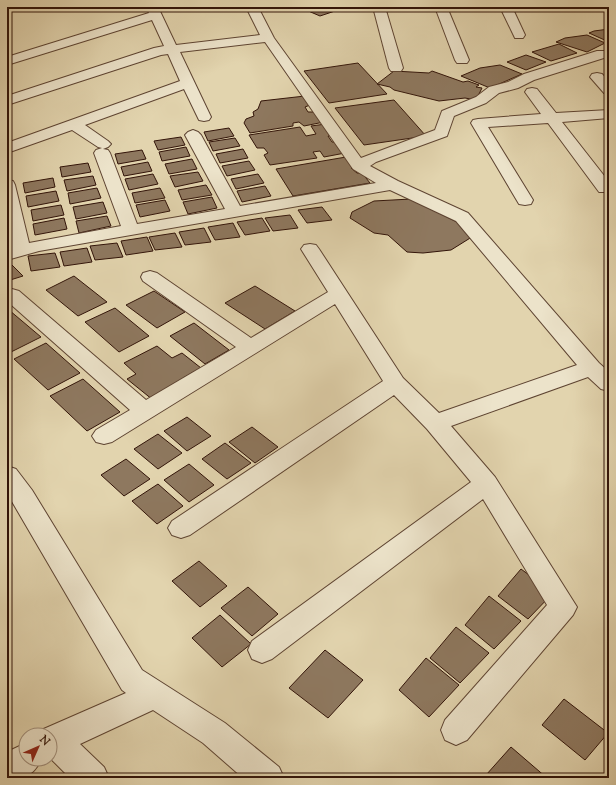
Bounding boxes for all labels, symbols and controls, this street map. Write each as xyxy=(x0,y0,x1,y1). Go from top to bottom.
north arrow xyxy=(18,727,58,767)
text: N xyxy=(35,731,53,750)

